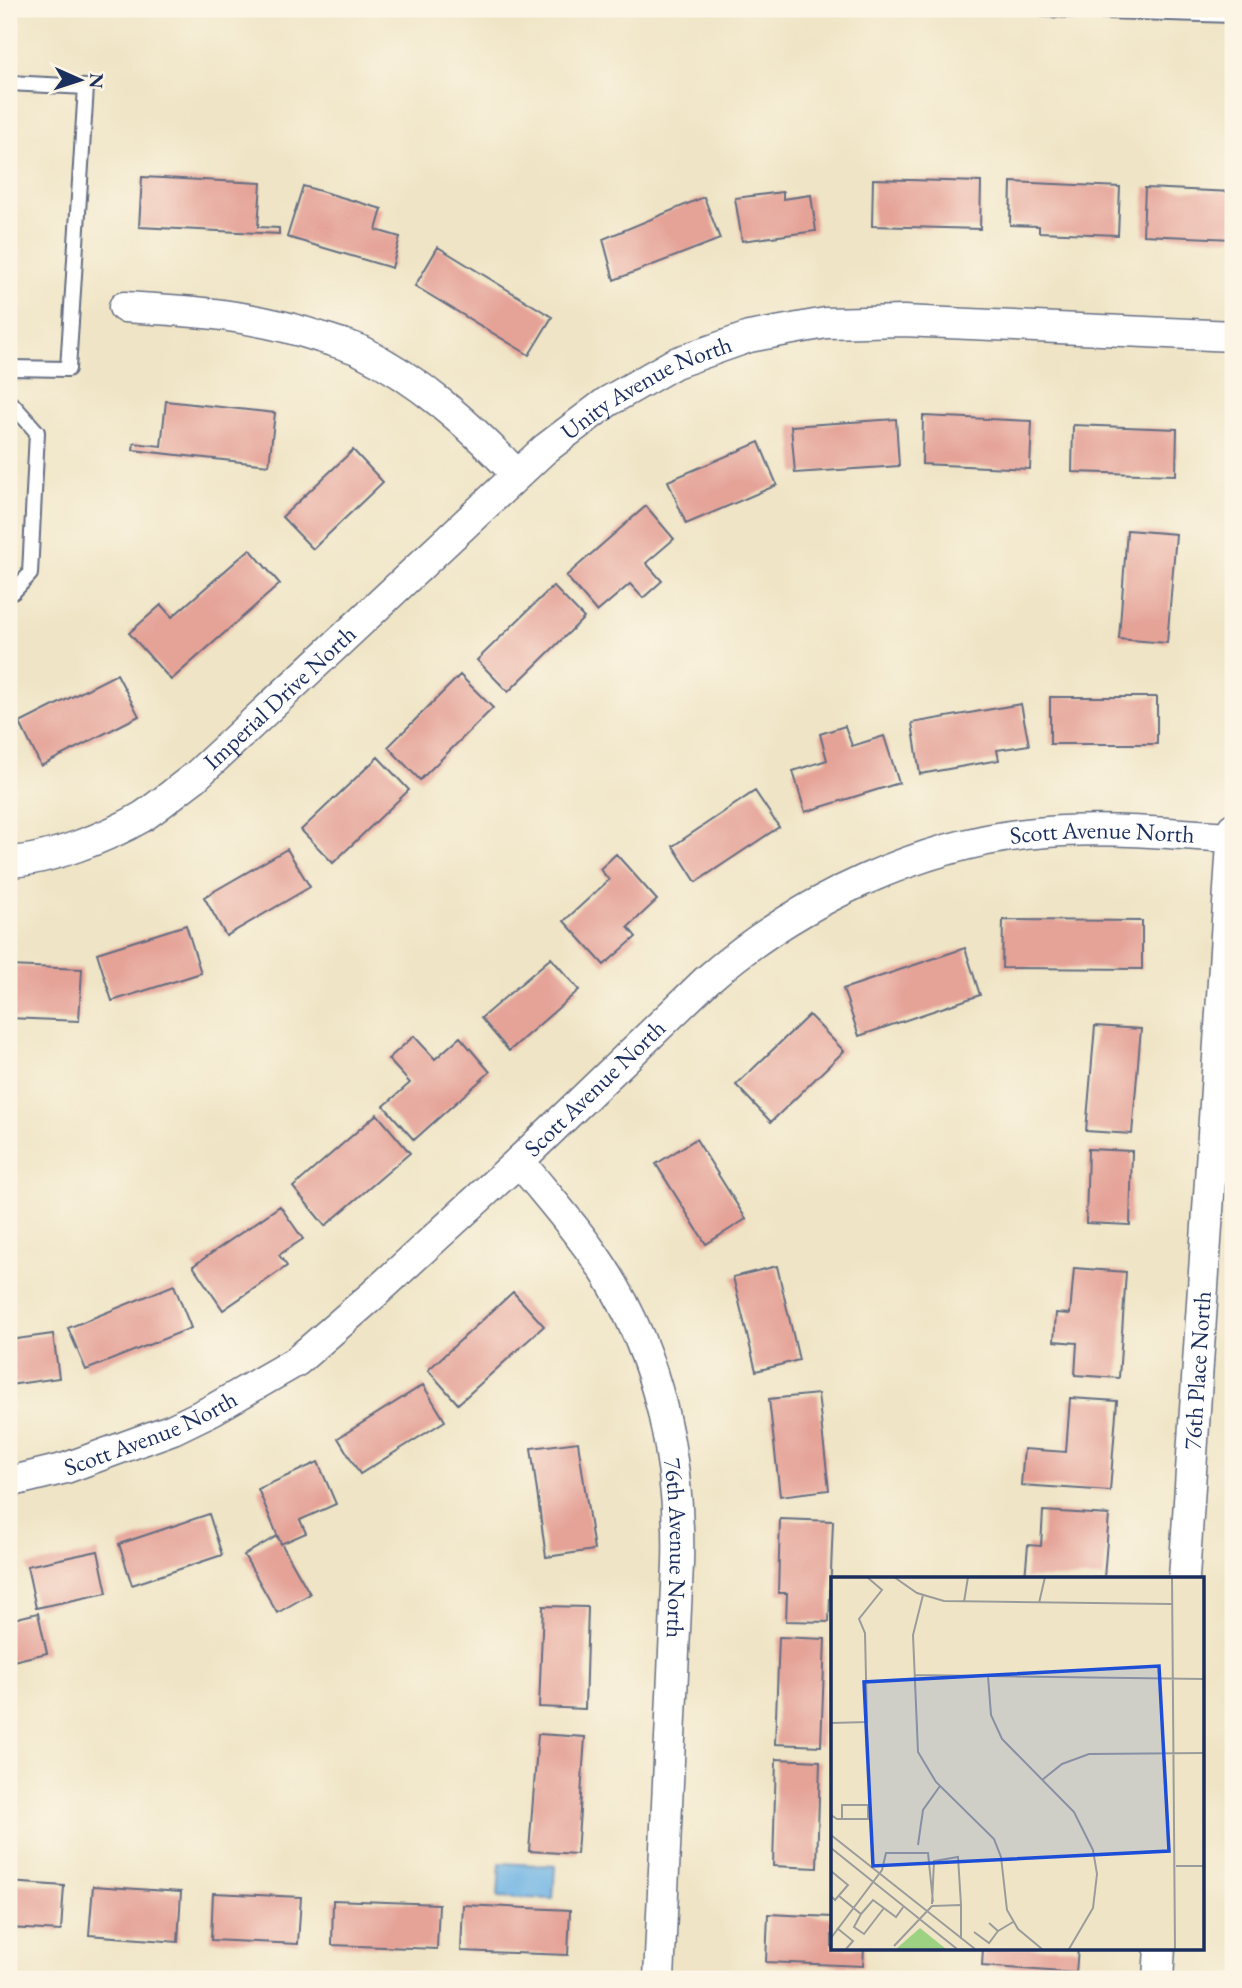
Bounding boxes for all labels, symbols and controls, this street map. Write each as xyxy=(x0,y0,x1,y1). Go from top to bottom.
north arrow xyxy=(46,46,116,116)
text: N xyxy=(84,73,109,90)
street label: Unity Avenue North xyxy=(554,328,736,447)
street label: Imperial Drive North xyxy=(197,618,362,776)
street label: Scott Avenue North xyxy=(1008,814,1196,851)
street label: Scott Avenue North xyxy=(517,1012,672,1163)
street label: 76th Place North xyxy=(1176,1290,1218,1451)
street label: Scott Avenue North xyxy=(59,1383,242,1482)
street label: 76th Avenue North xyxy=(657,1456,694,1639)
inset map xyxy=(831,1577,1204,1950)

